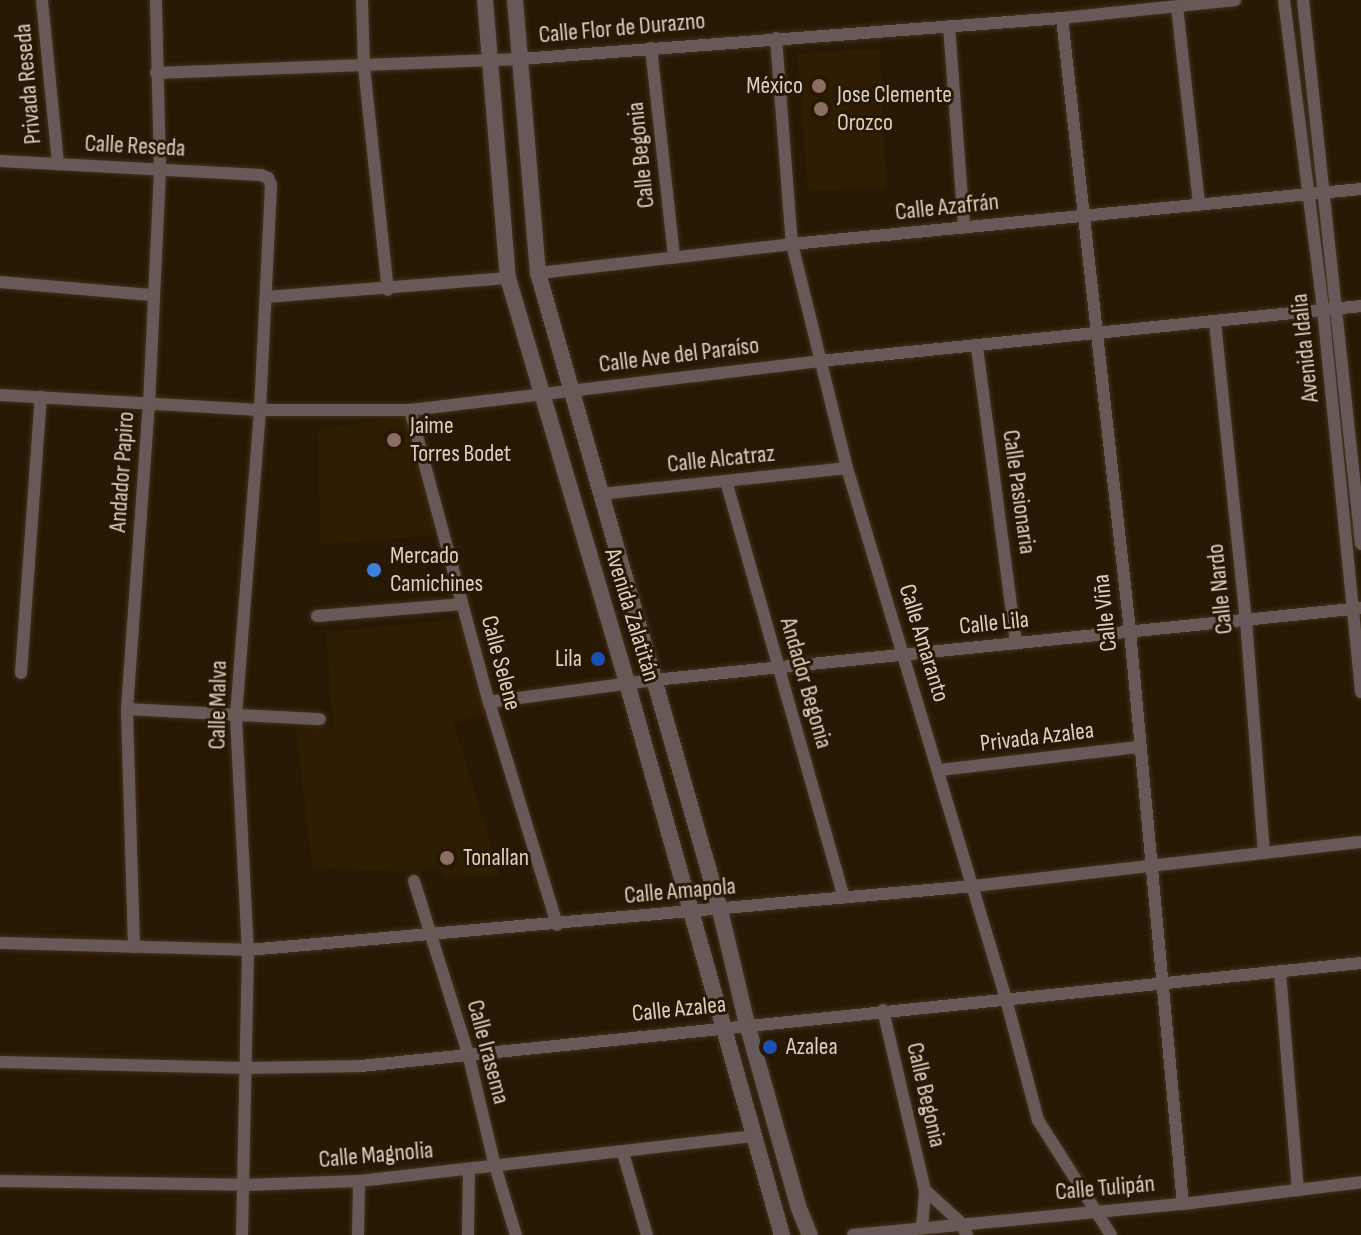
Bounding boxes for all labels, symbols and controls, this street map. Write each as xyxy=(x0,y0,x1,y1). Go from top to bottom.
street label: Calle Flor de Durazno xyxy=(538,6,706,50)
street label: Privada Reseda xyxy=(8,23,48,145)
place label: México xyxy=(746,72,803,100)
marker: México xyxy=(810,77,828,95)
place label: Jose Clemente Orozco xyxy=(837,81,952,137)
street label: Calle Begonia xyxy=(621,100,661,210)
marker: Jose Clemente Orozco xyxy=(812,100,830,118)
street label: Calle Reseda xyxy=(84,129,186,163)
street label: Calle Azafrán xyxy=(894,187,1000,227)
street label: Avenida Idalia xyxy=(1285,292,1325,404)
street label: Calle Ave del Paraíso xyxy=(597,331,761,379)
street label: Andador Papiro xyxy=(103,411,141,533)
place label: Jaime Torres Bodet xyxy=(410,412,511,468)
street label: Calle Pasionaria xyxy=(996,428,1042,556)
marker: Jaime Torres Bodet xyxy=(385,431,403,449)
street label: Calle Alcatraz xyxy=(666,439,776,479)
place label: Mercado Camichines xyxy=(390,542,483,598)
street label: Calle Nardo xyxy=(1201,542,1239,636)
street label: Avenida Zalatitán xyxy=(598,545,666,685)
marker: Mercado Camichines xyxy=(365,561,383,579)
street label: Calle Viña xyxy=(1087,573,1123,653)
street label: Calle Amaranto xyxy=(892,581,956,705)
street label: Calle Lila xyxy=(958,605,1030,641)
street label: Calle Selene xyxy=(475,613,527,713)
street label: Andador Begonia xyxy=(774,614,838,752)
place label: Lila xyxy=(555,645,582,673)
marker: Lila xyxy=(589,650,607,668)
street label: Calle Malva xyxy=(203,660,233,750)
street label: Privada Azalea xyxy=(978,716,1096,758)
place label: Tonallan xyxy=(463,844,529,872)
marker: Tonallan xyxy=(438,849,456,867)
street label: Calle Amapola xyxy=(623,872,737,910)
street label: Calle Azalea xyxy=(630,990,728,1028)
street label: Calle Irasema xyxy=(460,997,516,1107)
place label: Azalea xyxy=(786,1033,838,1061)
marker: Azalea xyxy=(761,1038,779,1056)
street label: Calle Begonia xyxy=(900,1040,952,1150)
street label: Calle Magnolia xyxy=(318,1136,434,1174)
street label: Calle Tulipán xyxy=(1054,1169,1156,1207)

